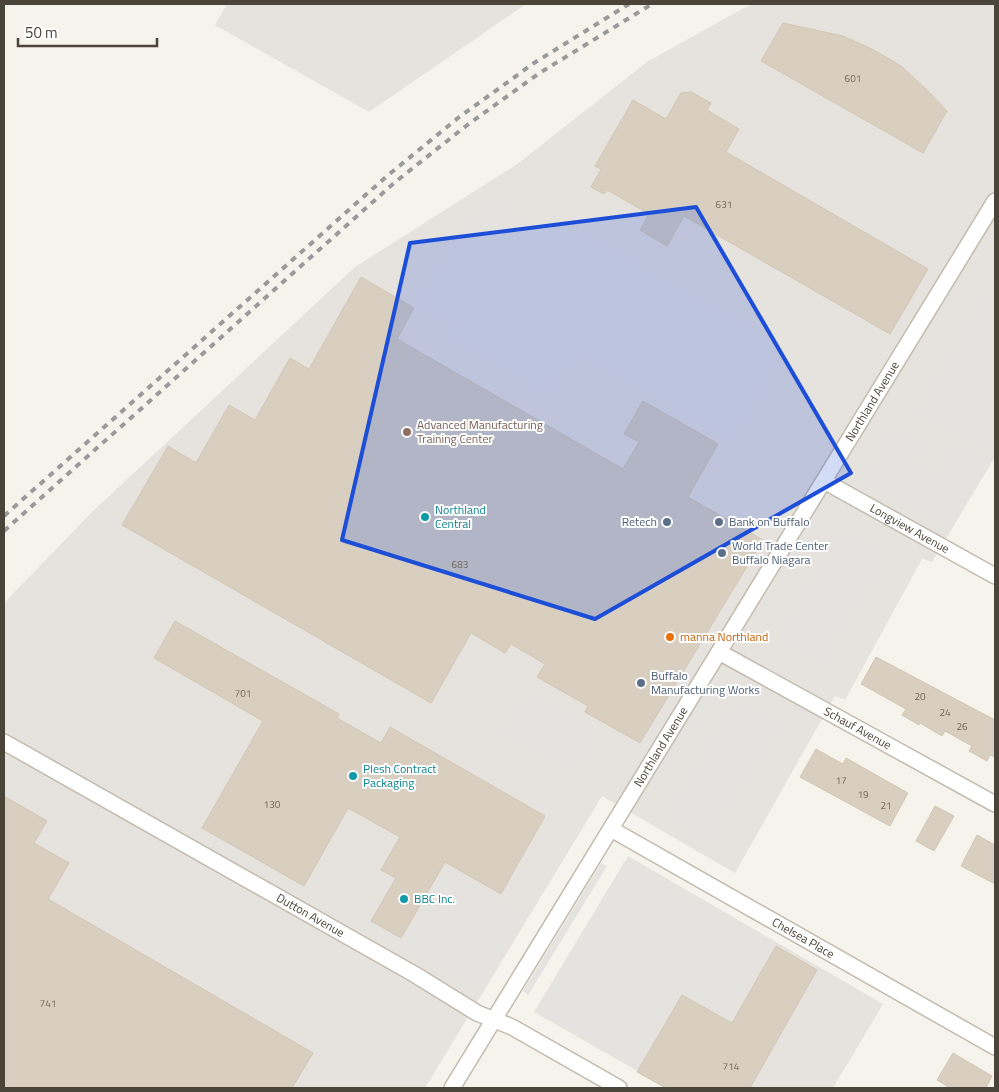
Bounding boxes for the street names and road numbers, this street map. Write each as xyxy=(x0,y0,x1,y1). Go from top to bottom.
street label: Northland Avenue xyxy=(840,357,904,445)
street label: Longview Avenue xyxy=(867,498,953,558)
street label: Schauf Avenue xyxy=(820,701,895,754)
street label: Northland Avenue xyxy=(629,703,692,790)
street label: Dutton Avenue xyxy=(273,888,348,942)
street label: Chelsea Place xyxy=(769,912,838,963)

